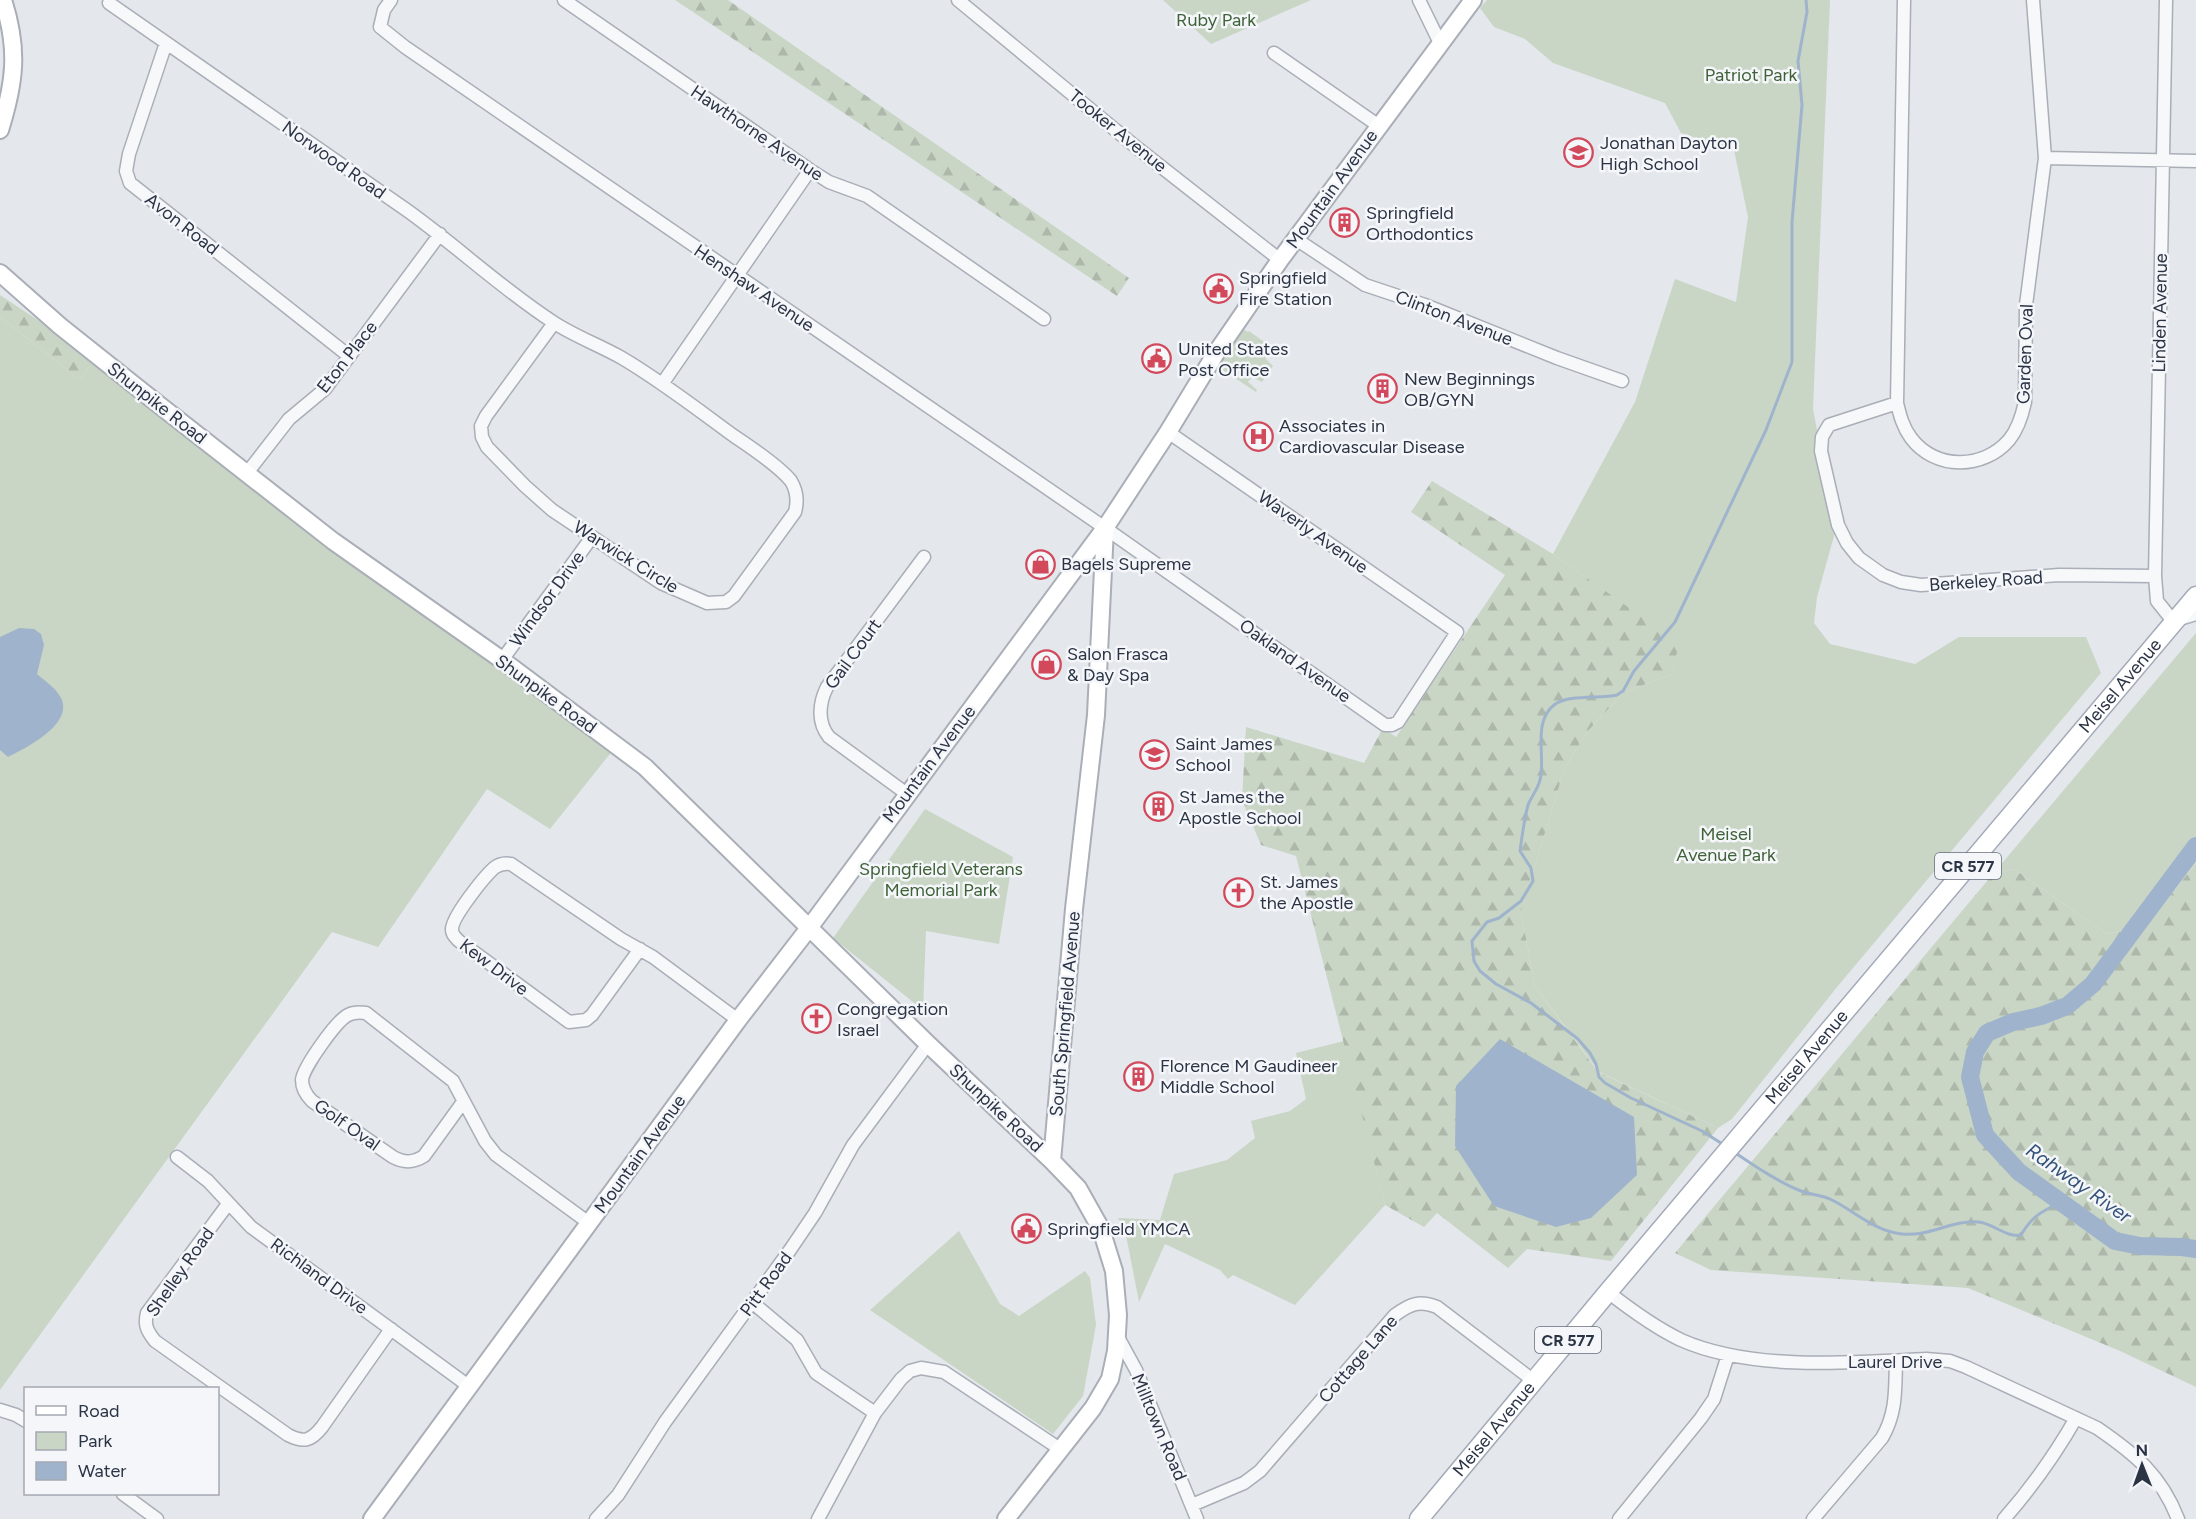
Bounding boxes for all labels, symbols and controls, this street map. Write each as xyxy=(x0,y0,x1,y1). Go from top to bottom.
park label: Ruby Park xyxy=(1176,9,1256,31)
park label: Patriot Park xyxy=(1705,64,1797,86)
street label: Hawthorne Avenue xyxy=(687,80,828,186)
street label: Tooker Avenue xyxy=(1065,85,1171,177)
street label: Norwood Road xyxy=(278,116,390,204)
street label: Mountain Avenue xyxy=(1282,125,1383,253)
place label: Jonathan Dayton High School xyxy=(1600,132,1738,175)
school or university icon: Jonathan Dayton High School xyxy=(1563,137,1595,169)
street label: Avon Road xyxy=(141,188,223,260)
place label: Springfield Orthodontics xyxy=(1366,202,1473,245)
building icon: Springfield Orthodontics xyxy=(1329,207,1361,239)
street label: Henshaw Avenue xyxy=(690,240,818,336)
street label: Linden Avenue xyxy=(2148,253,2172,373)
place label: Springfield Fire Station xyxy=(1239,267,1332,310)
public building icon: Springfield Fire Station xyxy=(1202,272,1234,304)
street label: Clinton Avenue xyxy=(1392,286,1516,350)
street label: Garden Oval xyxy=(2012,304,2038,404)
street label: Eton Place xyxy=(312,316,382,397)
place label: United States Post Office xyxy=(1178,338,1289,381)
public building icon: United States Post Office xyxy=(1141,343,1173,375)
street label: Shunpike Road xyxy=(103,357,211,449)
place label: New Beginnings OB/GYN xyxy=(1404,368,1535,411)
building icon: New Beginnings OB/GYN xyxy=(1367,373,1399,405)
place label: Associates in Cardiovascular Disease xyxy=(1279,415,1465,458)
hospital icon: Associates in Cardiovascular Disease xyxy=(1242,420,1274,452)
street label: Waverly Avenue xyxy=(1254,486,1372,578)
street label: Warwick Circle xyxy=(569,516,683,598)
street label: Windsor Drive xyxy=(505,547,589,651)
shop icon: Bagels Supreme xyxy=(1024,548,1056,580)
place label: Bagels Supreme xyxy=(1061,553,1191,575)
street label: Berkeley Road xyxy=(1928,566,2044,596)
street label: Gail Court xyxy=(820,614,886,694)
street label: Oakland Avenue xyxy=(1235,614,1355,708)
street label: Meisel Avenue xyxy=(2074,634,2166,737)
place label: Salon Frasca & Day Spa xyxy=(1067,643,1168,686)
shop icon: Salon Frasca & Day Spa xyxy=(1030,648,1062,680)
street label: Shunpike Road xyxy=(491,650,601,738)
street label: Mountain Avenue xyxy=(878,701,980,827)
place label: Saint James School xyxy=(1175,733,1273,776)
school or university icon: Saint James School xyxy=(1138,738,1170,770)
place label: St James the Apostle School xyxy=(1179,786,1301,829)
building icon: St James the Apostle School xyxy=(1142,791,1174,823)
park label: Meisel Avenue Park xyxy=(1676,823,1776,866)
road number: CR 577 xyxy=(1935,853,2001,879)
park label: Springfield Veterans Memorial Park xyxy=(859,858,1023,901)
place label: St. James the Apostle xyxy=(1260,871,1354,914)
church icon: St. James the Apostle xyxy=(1223,876,1255,908)
street label: South Springfield Avenue xyxy=(1045,910,1085,1117)
street label: Kew Drive xyxy=(455,934,533,1000)
place label: Congregation Israel xyxy=(837,998,948,1041)
church icon: Congregation Israel xyxy=(800,1003,832,1035)
street label: Meisel Avenue xyxy=(1760,1005,1853,1109)
place label: Florence M Gaudineer Middle School xyxy=(1160,1055,1337,1098)
street label: Shunpike Road xyxy=(945,1059,1047,1157)
building icon: Florence M Gaudineer Middle School xyxy=(1123,1060,1155,1092)
street label: Mountain Avenue xyxy=(590,1090,691,1218)
street label: Golf Oval xyxy=(310,1094,384,1156)
water label: Rahway River xyxy=(2022,1138,2137,1229)
public building icon: Springfield YMCA xyxy=(1010,1213,1042,1245)
place label: Springfield YMCA xyxy=(1047,1218,1190,1240)
street label: Shelley Road xyxy=(141,1223,219,1321)
street label: Richland Drive xyxy=(266,1233,372,1319)
street label: Pitt Road xyxy=(735,1248,797,1320)
street label: Cottage Lane xyxy=(1314,1310,1402,1408)
road number: CR 577 xyxy=(1535,1327,1601,1353)
street label: Laurel Drive xyxy=(1848,1351,1942,1373)
street label: Milltown Road xyxy=(1127,1370,1191,1484)
street label: Meisel Avenue xyxy=(1448,1377,1540,1481)
legend xyxy=(24,1387,219,1495)
text: Road xyxy=(78,1400,119,1422)
text: Park xyxy=(78,1430,113,1452)
north arrow xyxy=(2112,1435,2172,1495)
text: N xyxy=(2135,1441,2148,1460)
text: Water xyxy=(78,1460,126,1482)

